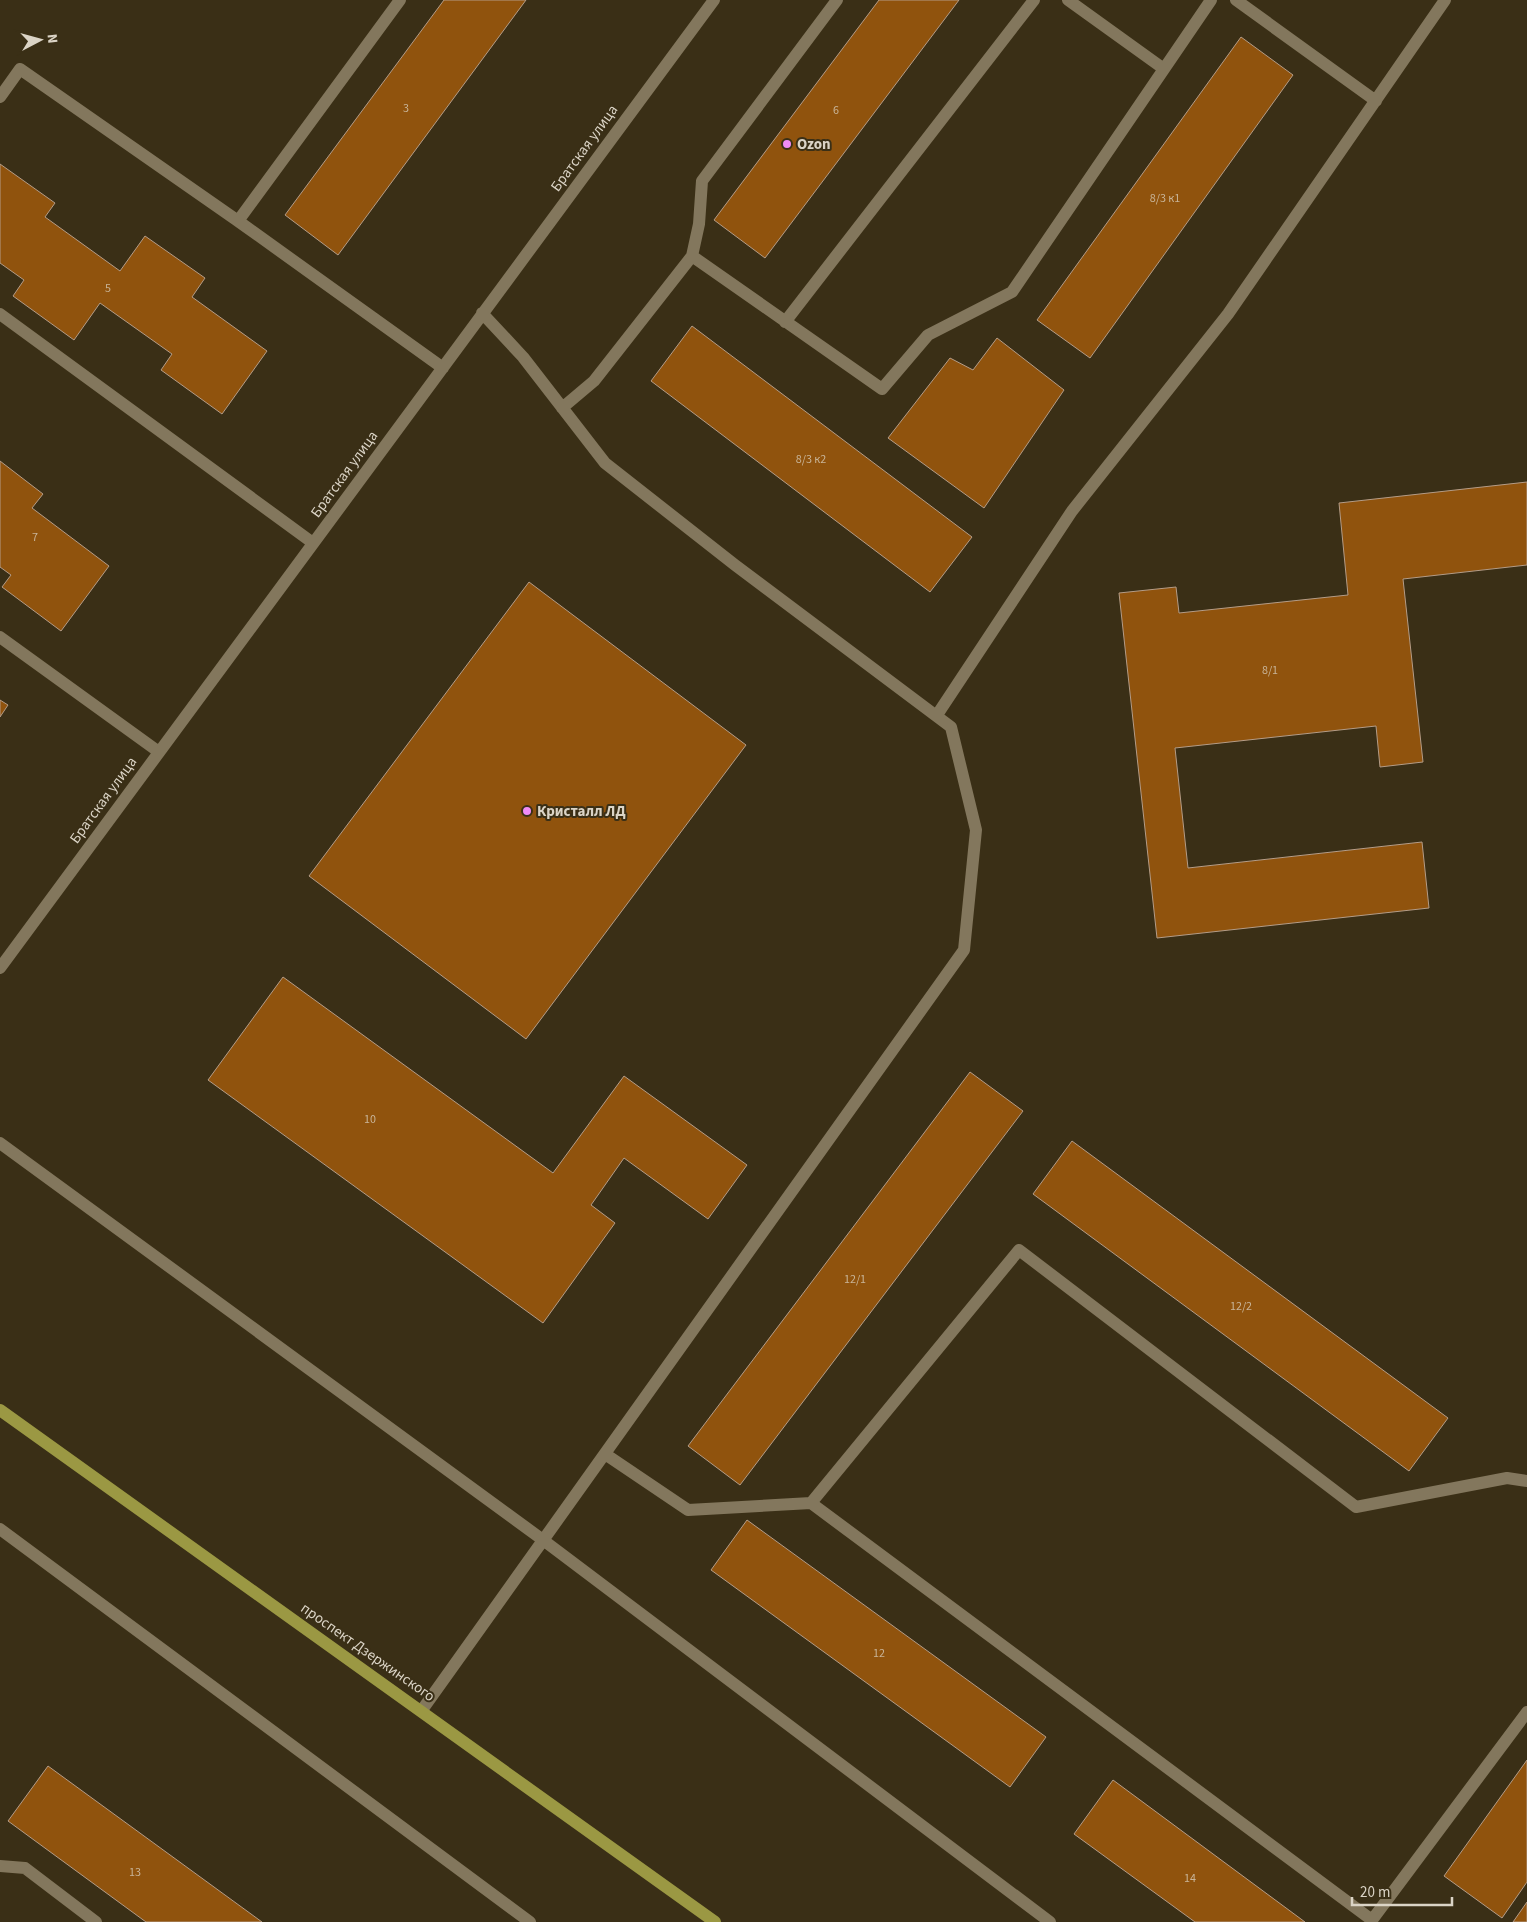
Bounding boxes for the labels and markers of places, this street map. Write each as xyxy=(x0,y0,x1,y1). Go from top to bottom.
place label: Ozon xyxy=(797,134,831,155)
marker: Ozon xyxy=(781,138,793,150)
place label: Кристалл ЛД xyxy=(537,801,625,822)
marker: Кристалл ЛД xyxy=(521,805,533,817)

